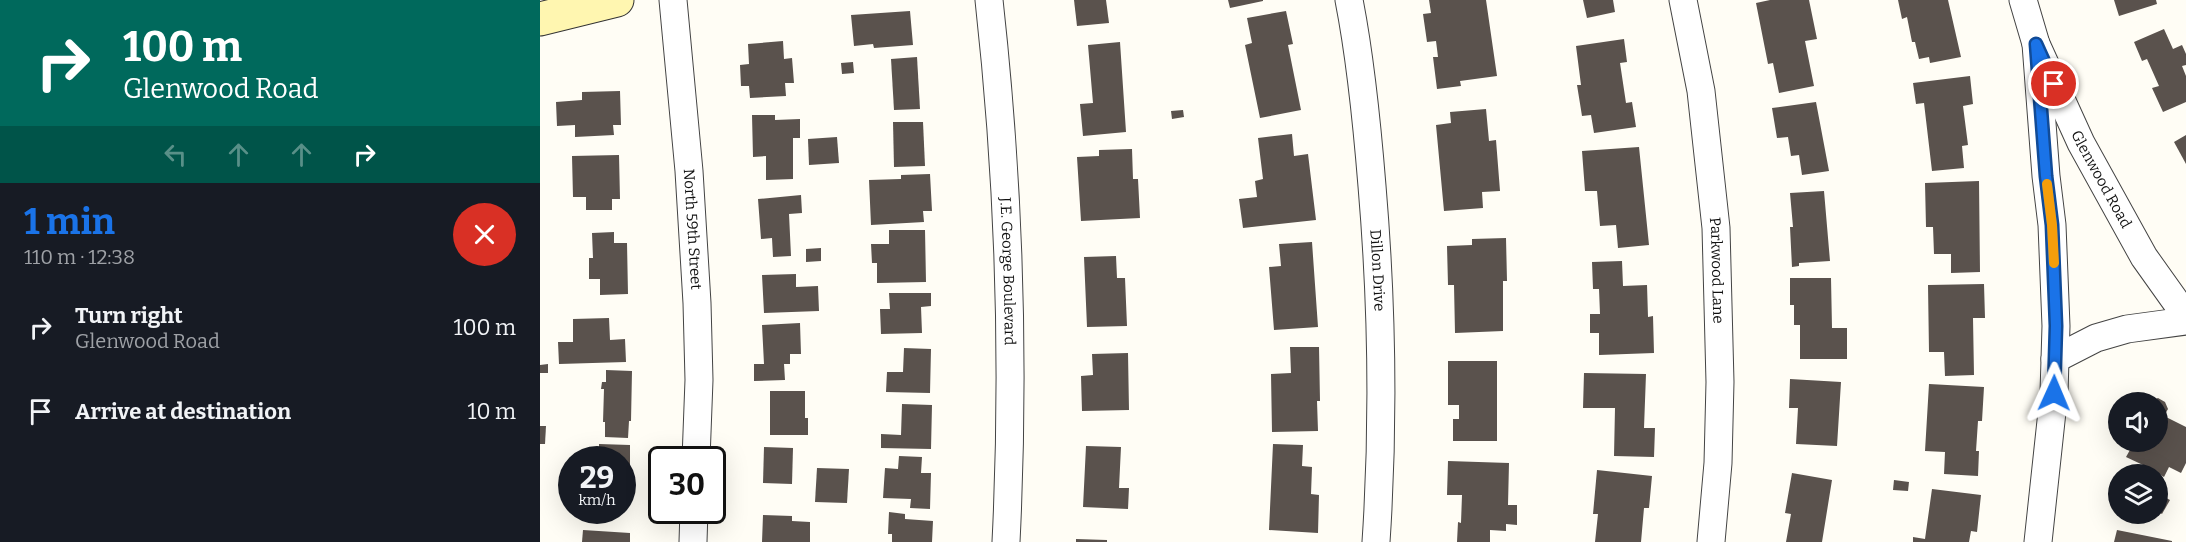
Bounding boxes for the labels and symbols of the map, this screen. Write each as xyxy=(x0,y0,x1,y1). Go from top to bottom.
pin xyxy=(2028,58,2079,109)
street label: Glenwood Road xyxy=(2067,127,2135,231)
street label: North 59th Street xyxy=(680,168,705,291)
street label: J.E. George Boulevard xyxy=(996,196,1019,345)
street label: Parkwood Lane xyxy=(1706,216,1727,324)
street label: Dillon Drive xyxy=(1366,229,1389,311)
position arrow xyxy=(2022,361,2086,425)
speed limit sign: 30 xyxy=(648,446,726,524)

